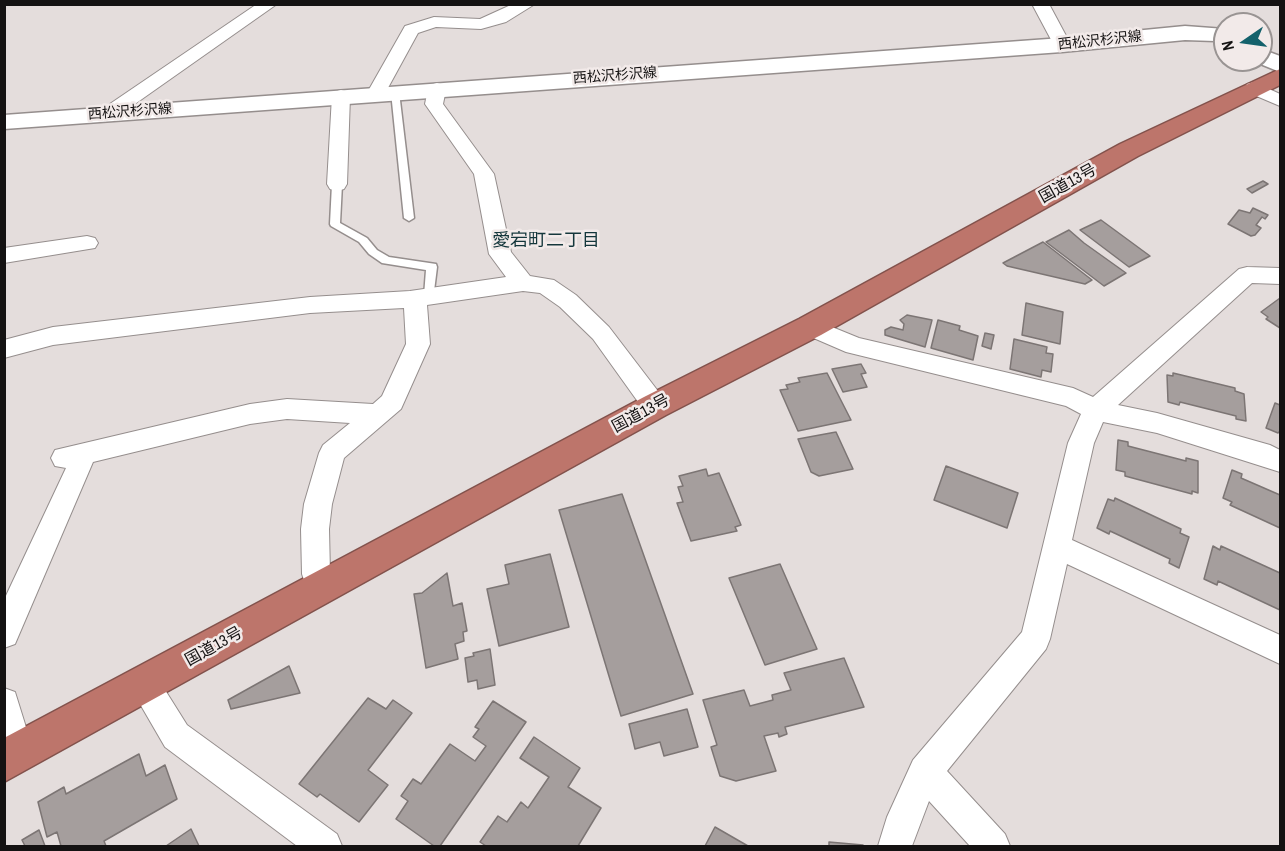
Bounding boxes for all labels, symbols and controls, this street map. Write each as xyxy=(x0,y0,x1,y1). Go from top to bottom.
north arrow xyxy=(1213,12,1273,72)
street label: 西松沢杉沢線 xyxy=(1057,28,1143,54)
text: N xyxy=(1216,39,1239,53)
street label: 西松沢杉沢線 xyxy=(573,65,657,87)
street label: 西松沢杉沢線 xyxy=(88,101,172,123)
street label: 国道13号 xyxy=(1036,160,1100,208)
district label: 愛宕町二丁目 xyxy=(492,230,600,252)
street label: 国道13号 xyxy=(609,391,673,437)
street label: 国道13号 xyxy=(182,623,246,671)

